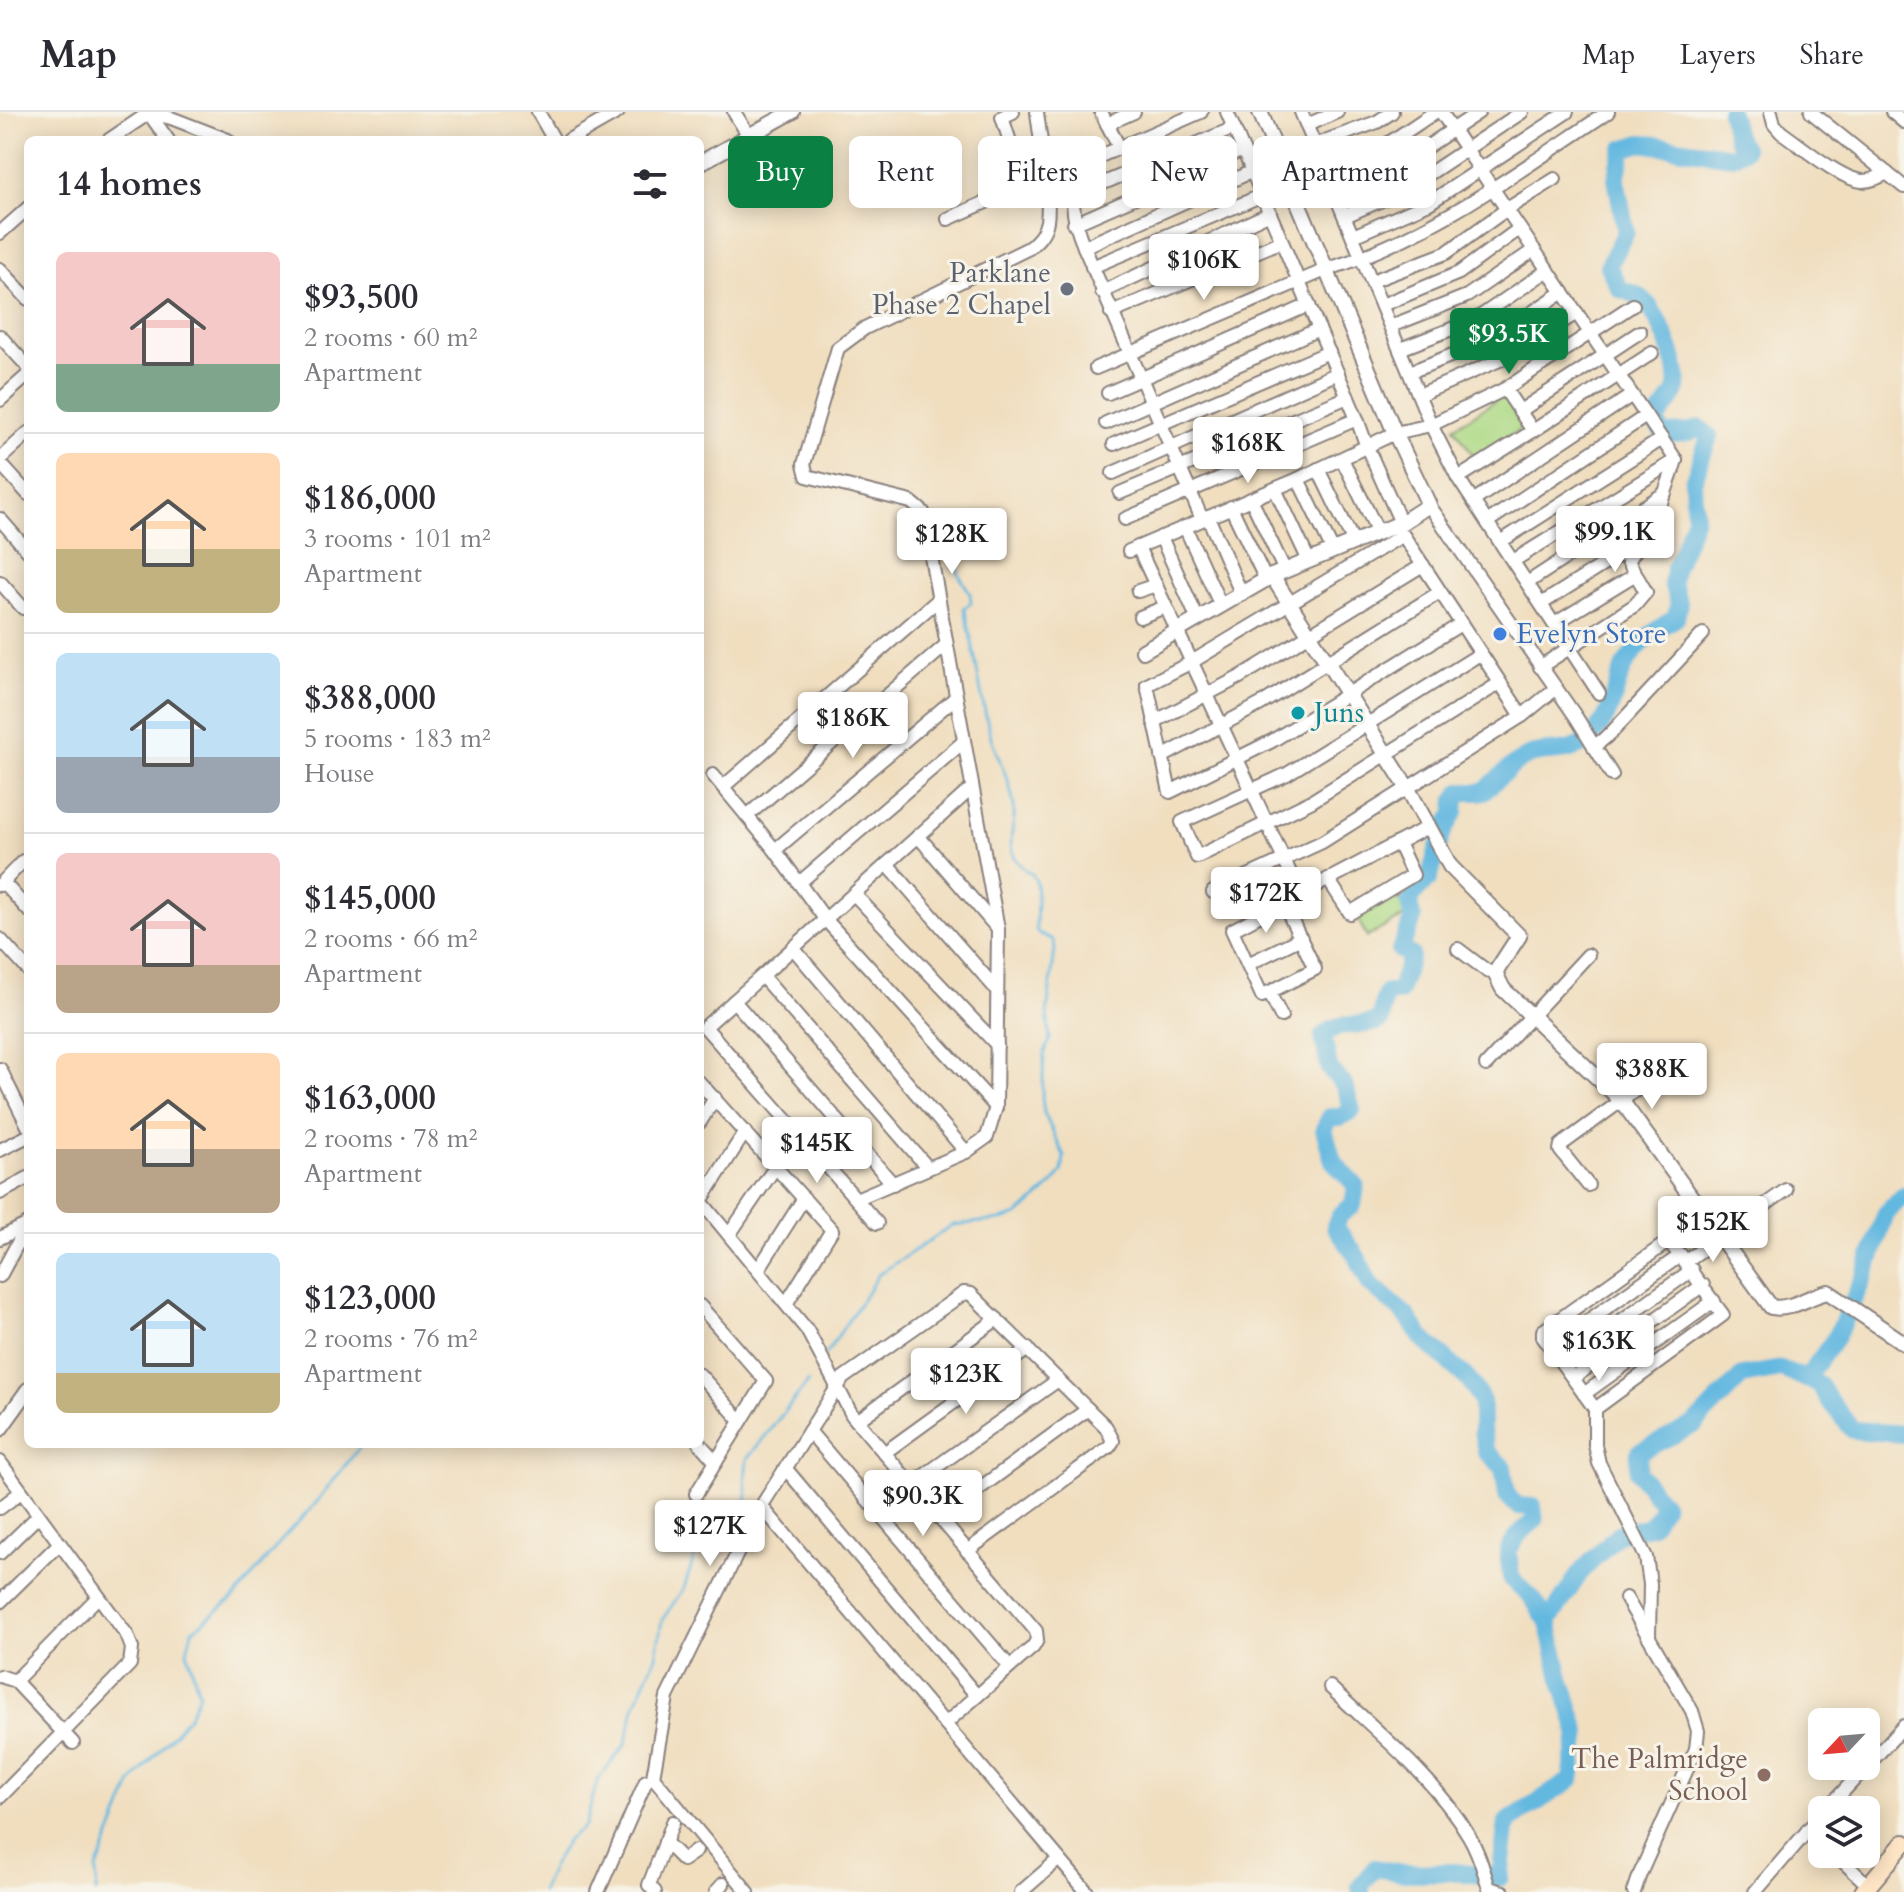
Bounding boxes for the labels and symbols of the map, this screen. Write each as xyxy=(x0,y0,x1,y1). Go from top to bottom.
pin: $106K xyxy=(1148,234,1260,302)
place label: Parklane Phase 2 Chapel xyxy=(872,254,1051,324)
marker: Parklane Phase 2 Chapel xyxy=(1058,280,1076,298)
pin: $93.5K xyxy=(1444,308,1574,376)
pin: $168K xyxy=(1192,417,1304,485)
pin: $99.1K xyxy=(1550,506,1680,574)
pin: $128K xyxy=(896,508,1008,576)
place label: Evelyn Store xyxy=(1516,615,1666,653)
marker: Evelyn Store xyxy=(1491,625,1509,643)
pin: $186K xyxy=(797,692,909,760)
place label: Juns xyxy=(1310,694,1364,732)
marker: Juns xyxy=(1289,704,1307,722)
pin: $172K xyxy=(1210,867,1322,935)
pin: $388K xyxy=(1596,1043,1708,1111)
pin: $145K xyxy=(761,1117,873,1185)
pin: $152K xyxy=(1657,1196,1769,1264)
pin: $163K xyxy=(1543,1315,1655,1383)
pin: $123K xyxy=(910,1348,1022,1416)
pin: $90.3K xyxy=(858,1470,988,1538)
pin: $127K xyxy=(654,1500,766,1568)
north arrow xyxy=(1808,1708,1880,1780)
place label: The Palmridge School xyxy=(1571,1740,1748,1810)
marker: The Palmridge School xyxy=(1755,1766,1773,1784)

